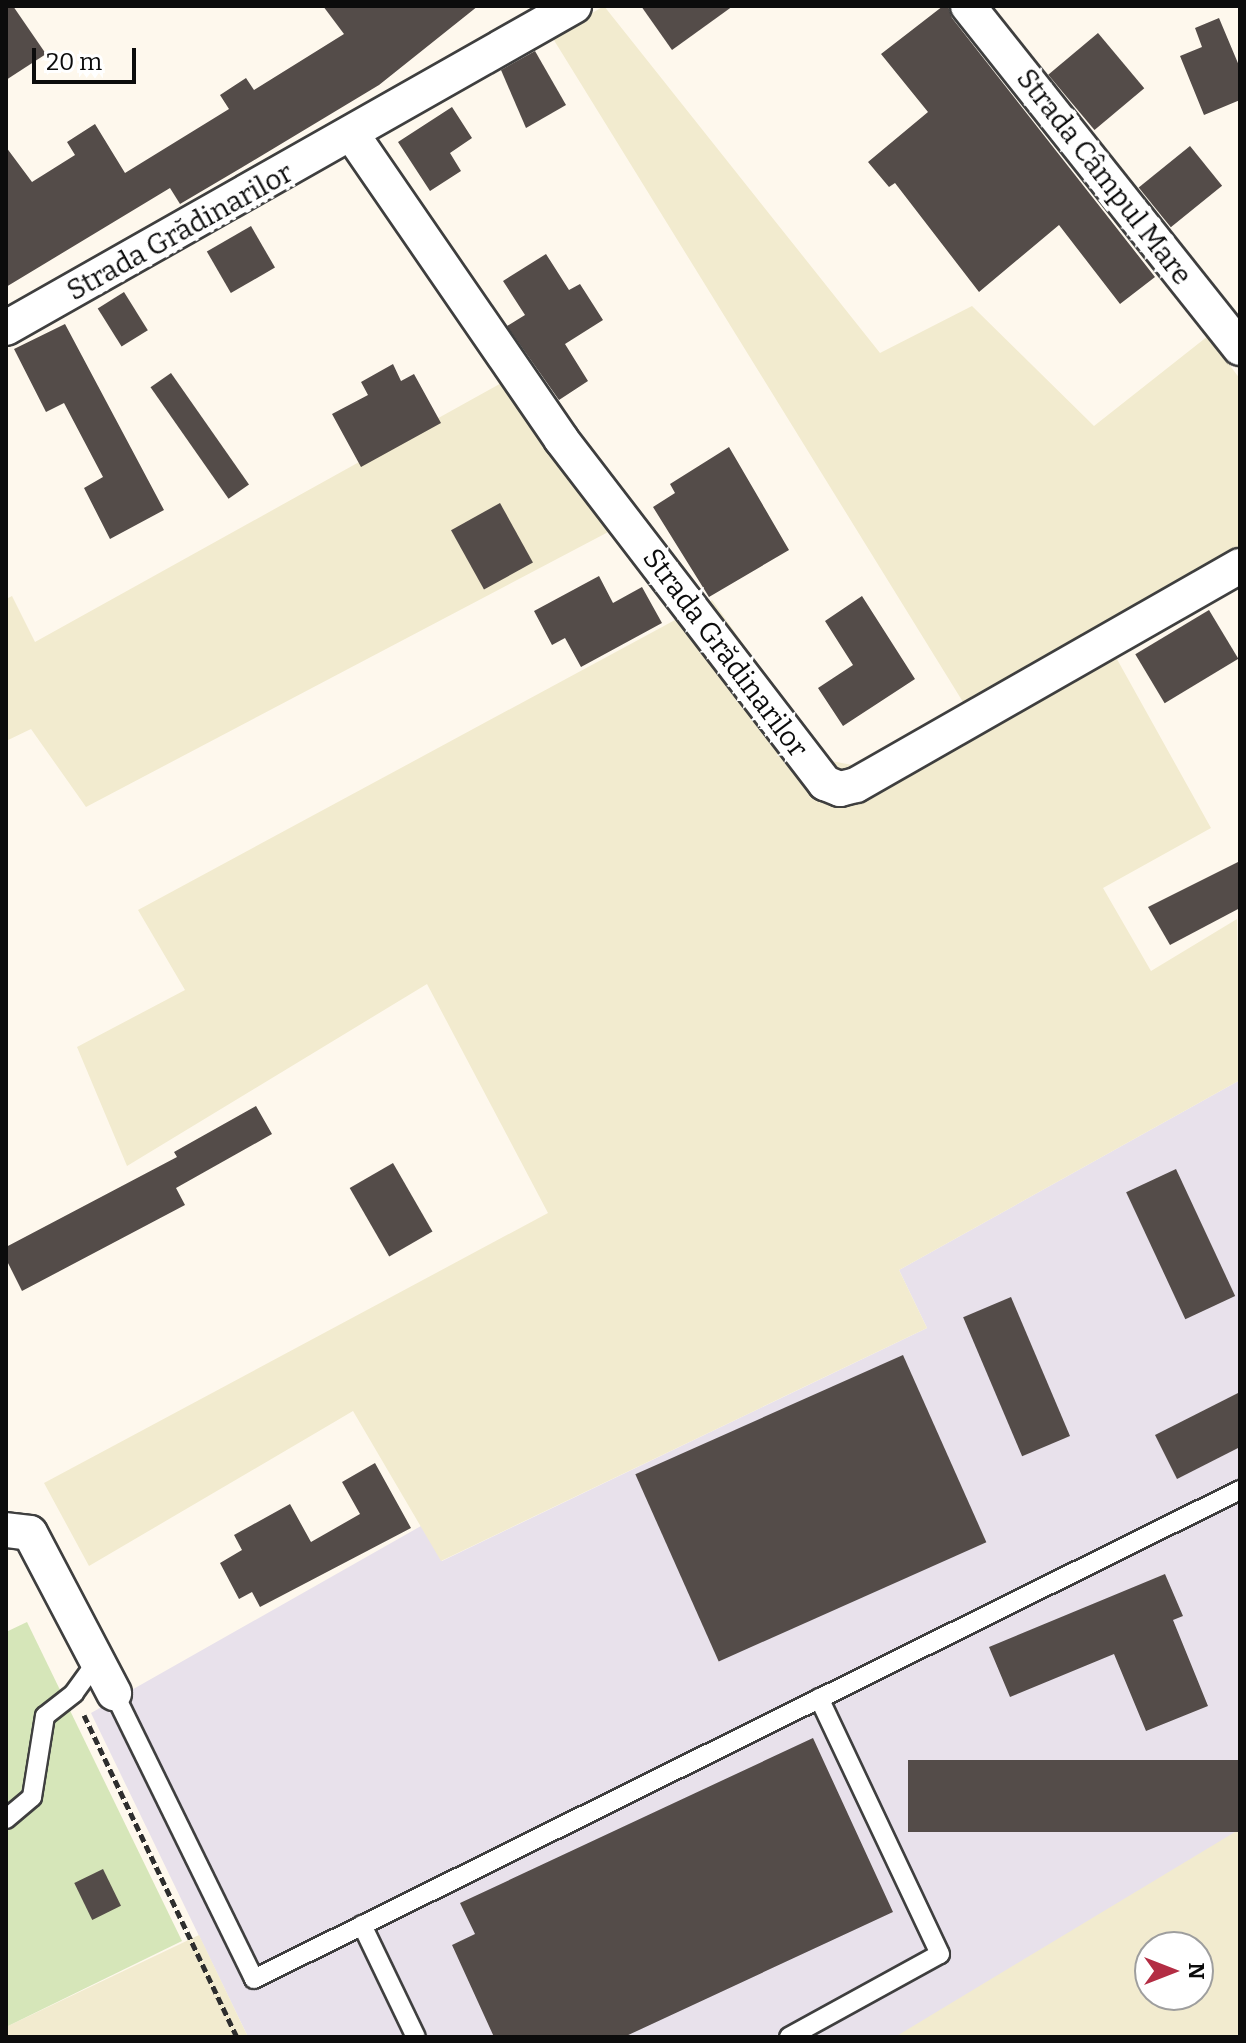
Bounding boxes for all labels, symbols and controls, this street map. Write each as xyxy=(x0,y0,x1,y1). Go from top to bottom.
scale bar xyxy=(36,32,140,82)
text: 20 m xyxy=(46,48,102,76)
street label: Strada Câmpul Mare xyxy=(1009,62,1199,292)
street label: Strada Grădinarilor xyxy=(61,156,299,308)
street label: Strada Grădinarilor xyxy=(635,542,815,764)
north arrow xyxy=(1134,1931,1214,2011)
text: N xyxy=(1183,1963,1210,1979)

